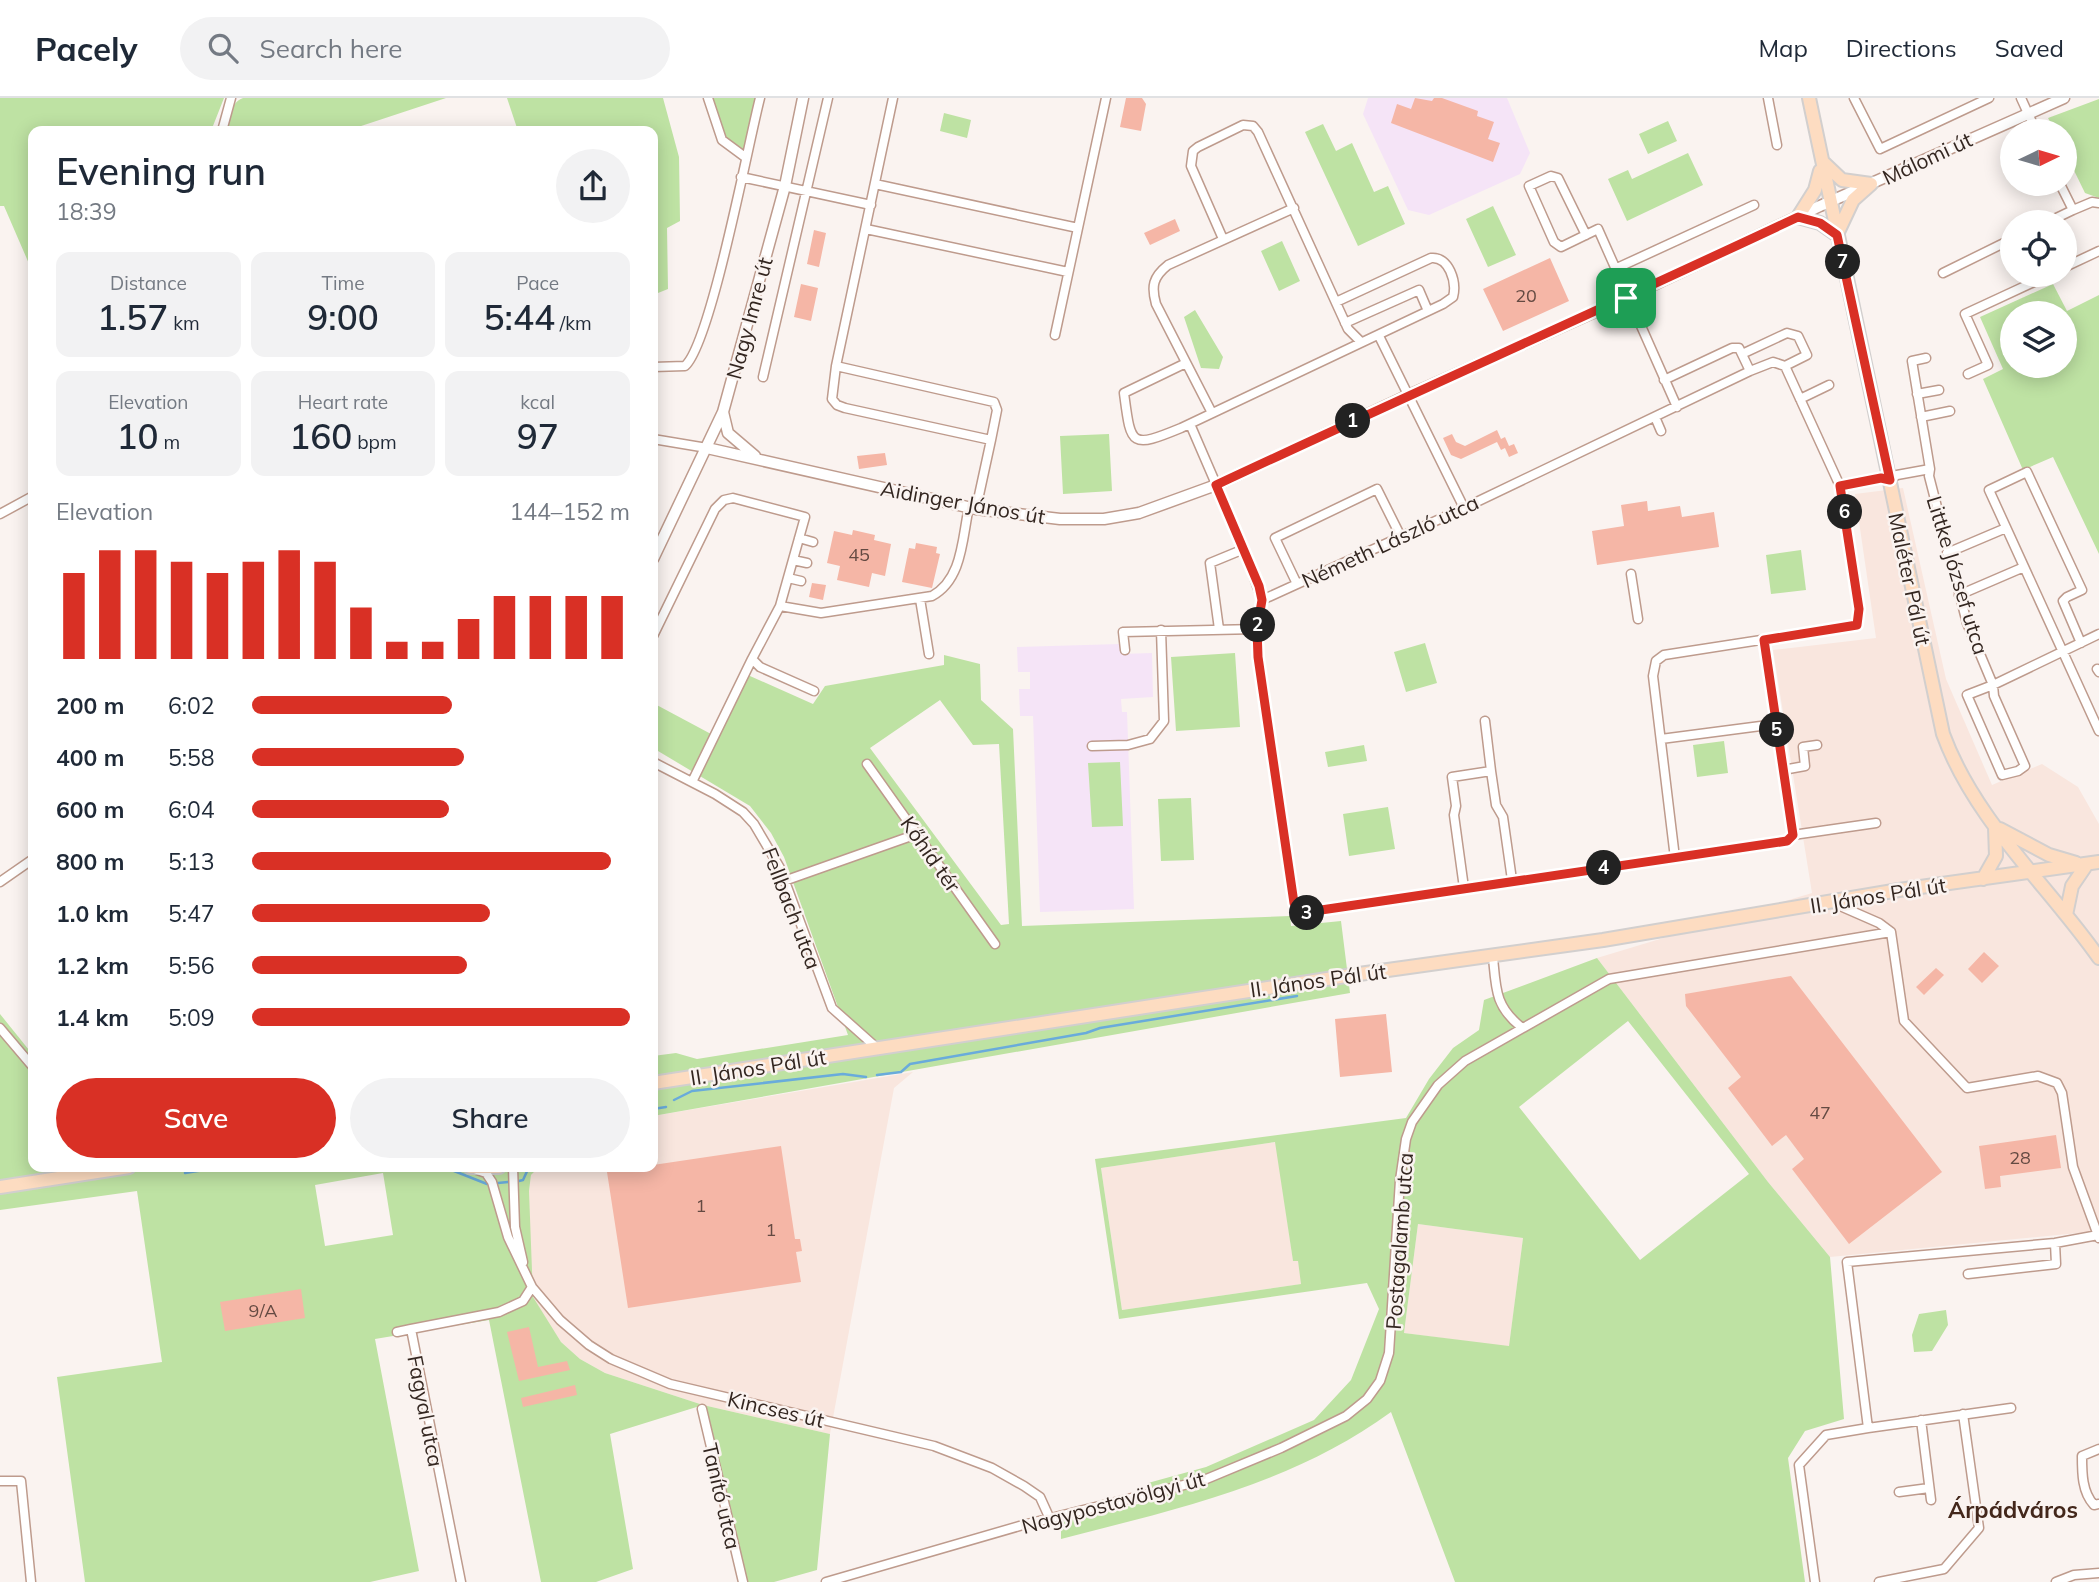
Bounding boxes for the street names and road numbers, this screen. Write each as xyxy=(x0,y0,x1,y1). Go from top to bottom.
street label: Málomi út xyxy=(1878,126,1976,190)
street label: Nagy Imre út xyxy=(720,254,778,382)
street label: Aidinger János út xyxy=(879,475,1047,529)
street label: Németh László utca xyxy=(1297,489,1483,593)
street label: Littke József utca xyxy=(1922,493,1994,657)
street label: Maléter Pál út xyxy=(1883,510,1937,648)
street label: Kőhíd tér xyxy=(895,811,967,897)
street label: Fellbach utca xyxy=(757,843,827,973)
street label: II. János Pál út xyxy=(1808,871,1948,919)
street label: II. János Pál út xyxy=(1248,958,1388,1002)
street label: II. János Pál út xyxy=(688,1043,828,1091)
street label: Postagalamb utca xyxy=(1380,1152,1418,1330)
street label: Fagyal utca xyxy=(402,1353,450,1469)
street label: Kincses út xyxy=(725,1385,827,1433)
street label: Tanító utca xyxy=(697,1440,747,1552)
street label: Nagypostavölgyi út xyxy=(1019,1465,1207,1539)

